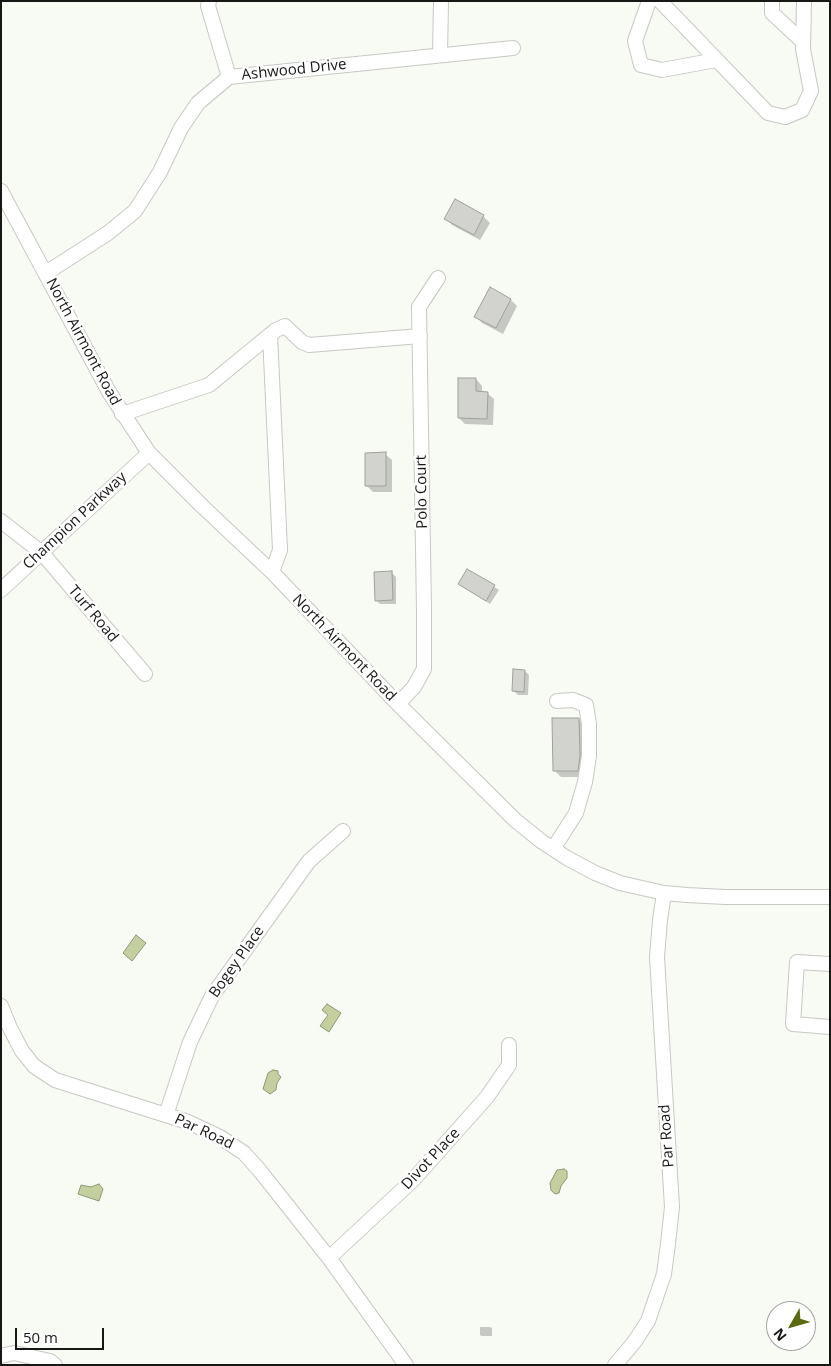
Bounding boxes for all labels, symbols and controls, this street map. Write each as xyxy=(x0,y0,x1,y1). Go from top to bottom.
street label: Ashwood Drive xyxy=(241,56,347,84)
street label: North Airmont Road xyxy=(42,275,124,409)
street label: Polo Court xyxy=(412,455,432,529)
street label: Champion Parkway xyxy=(20,468,130,574)
street label: Turf Road xyxy=(64,582,122,646)
street label: North Airmont Road xyxy=(288,591,400,705)
street label: Bogey Place xyxy=(206,923,268,1001)
street label: Par Road xyxy=(656,1104,678,1168)
street label: Par Road xyxy=(172,1110,236,1154)
street label: Divot Place xyxy=(398,1125,464,1193)
north arrow xyxy=(766,1301,816,1351)
scale bar xyxy=(18,1318,106,1350)
text: N xyxy=(769,1325,791,1345)
text: 50 m xyxy=(23,1327,58,1347)

